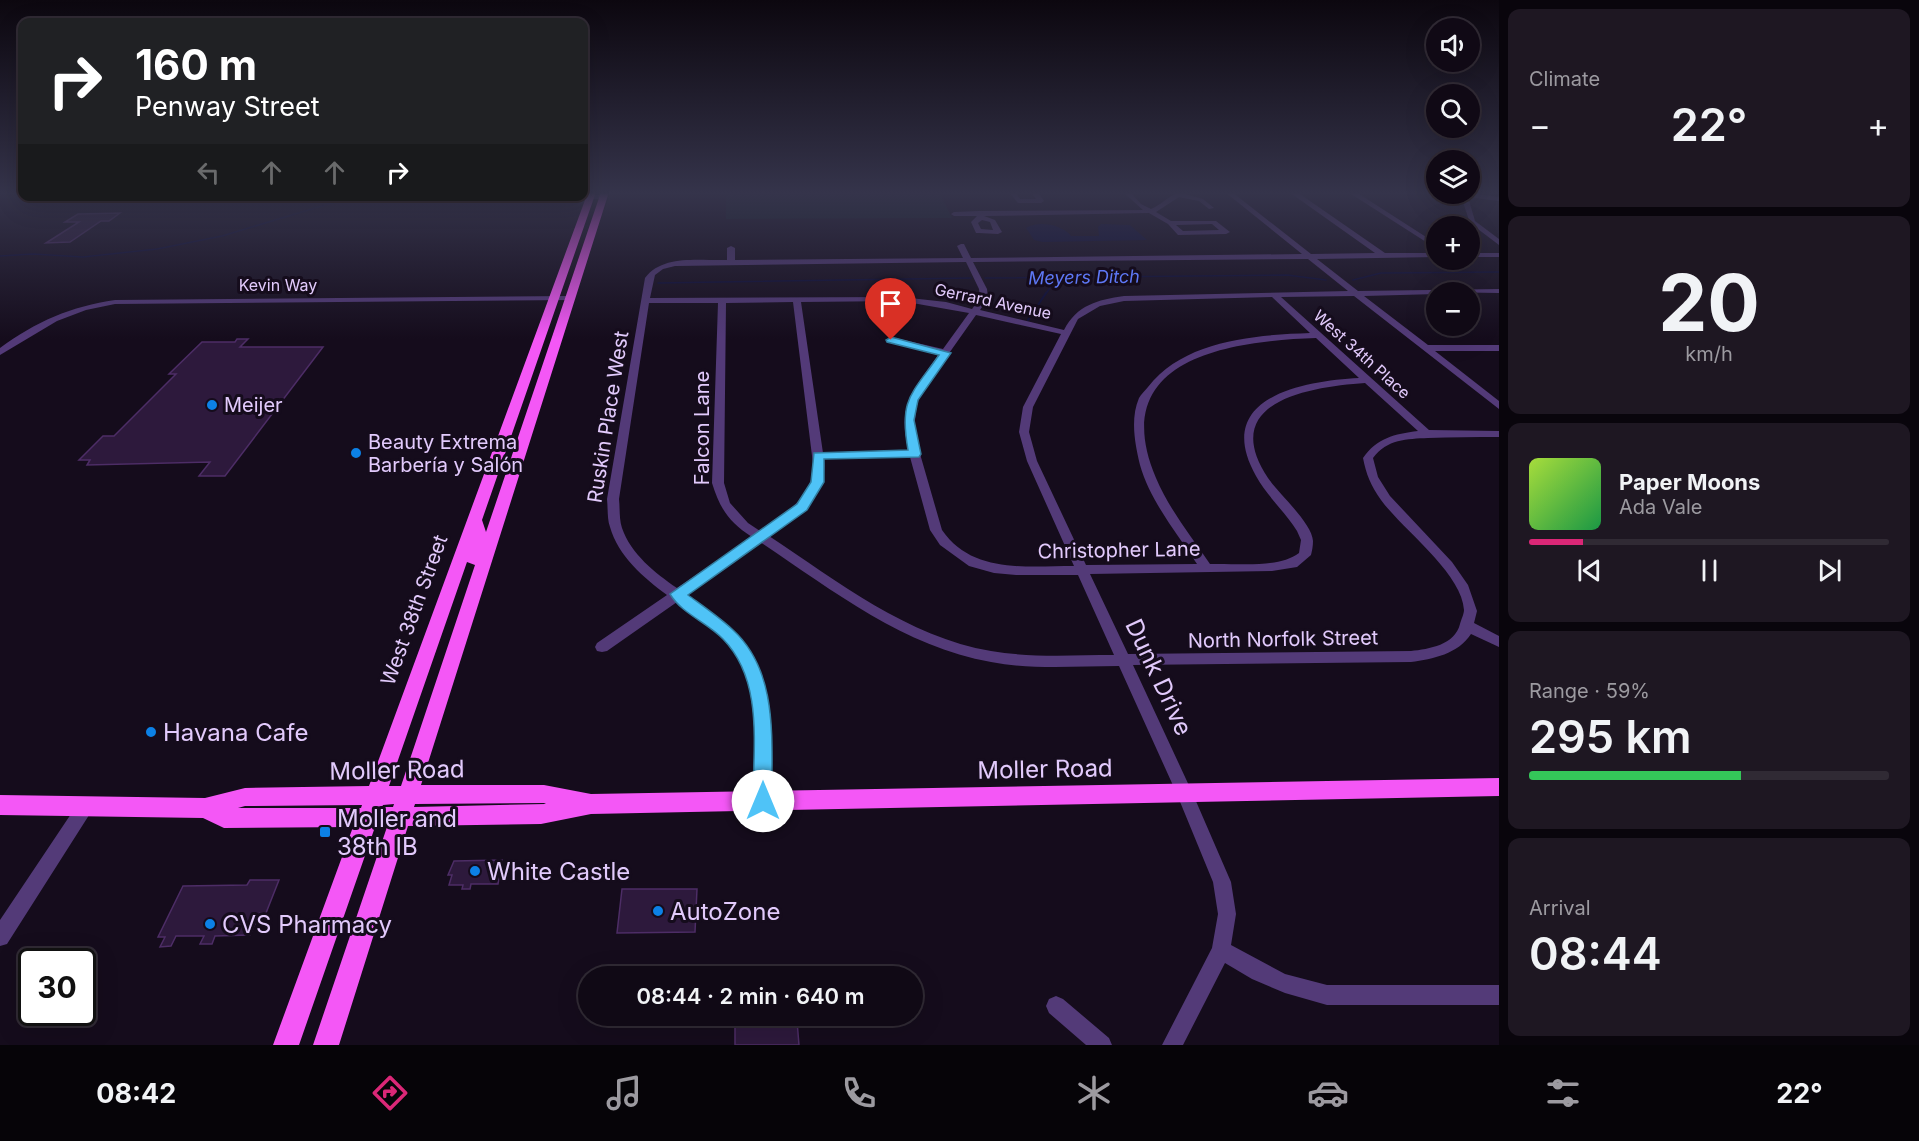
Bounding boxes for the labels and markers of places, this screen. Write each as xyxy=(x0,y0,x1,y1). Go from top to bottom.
pin xyxy=(865,278,916,340)
place label: Meijer xyxy=(224,393,283,417)
marker: Meijer xyxy=(205,398,219,412)
place label: Beauty Extrema Barbería y Salón xyxy=(368,430,523,477)
marker: Beauty Extrema Barbería y Salón xyxy=(349,446,363,460)
place label: Havana Cafe xyxy=(163,718,308,747)
marker: Havana Cafe xyxy=(144,725,158,739)
place label: Moller and 38th IB xyxy=(337,804,457,861)
marker: Moller and 38th IB xyxy=(318,825,332,839)
place label: White Castle xyxy=(487,857,630,886)
marker: White Castle xyxy=(468,864,482,878)
place label: AutoZone xyxy=(670,897,780,926)
marker: AutoZone xyxy=(651,904,665,918)
place label: CVS Pharmacy xyxy=(222,910,392,939)
marker: CVS Pharmacy xyxy=(203,917,217,931)

